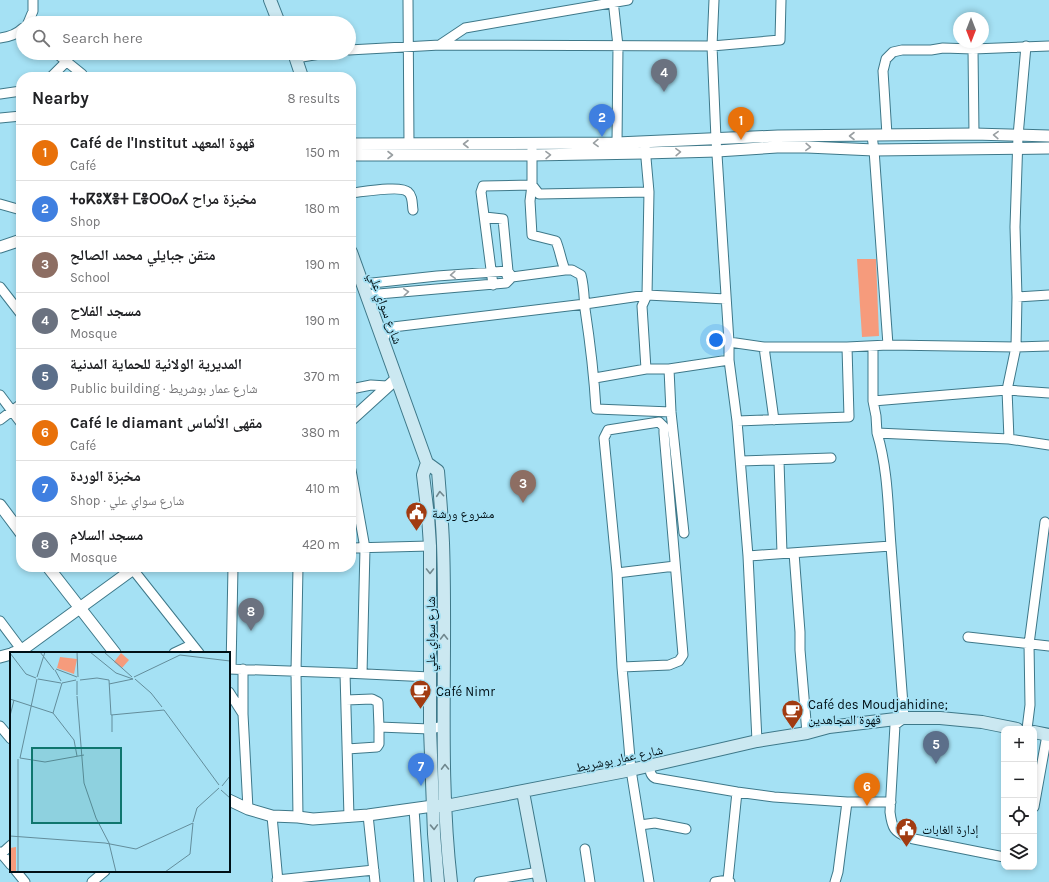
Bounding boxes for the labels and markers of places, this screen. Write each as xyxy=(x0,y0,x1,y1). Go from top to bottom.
pin: 4 xyxy=(651,59,677,92)
pin: 2 xyxy=(589,104,615,137)
pin: 1 xyxy=(728,107,754,140)
pin: 3 xyxy=(510,470,536,503)
public building icon: مشروع ورشة xyxy=(403,500,429,533)
place label: مشروع ورشة xyxy=(432,506,494,523)
pin: 8 xyxy=(238,598,264,631)
cafe icon: Café Nimr xyxy=(407,678,433,711)
place label: Café Nimr xyxy=(436,684,495,699)
place label: Café des Moudjahidine; قهوة المجاهدين xyxy=(808,697,948,728)
cafe icon: Café des Moudjahidine; قهوة المجاهدين xyxy=(779,698,805,731)
pin: 5 xyxy=(923,731,949,764)
pin: 7 xyxy=(408,753,434,786)
pin: 6 xyxy=(854,773,880,806)
public building icon: إدارة الغابات xyxy=(893,816,919,849)
place label: إدارة الغابات xyxy=(922,822,978,838)

